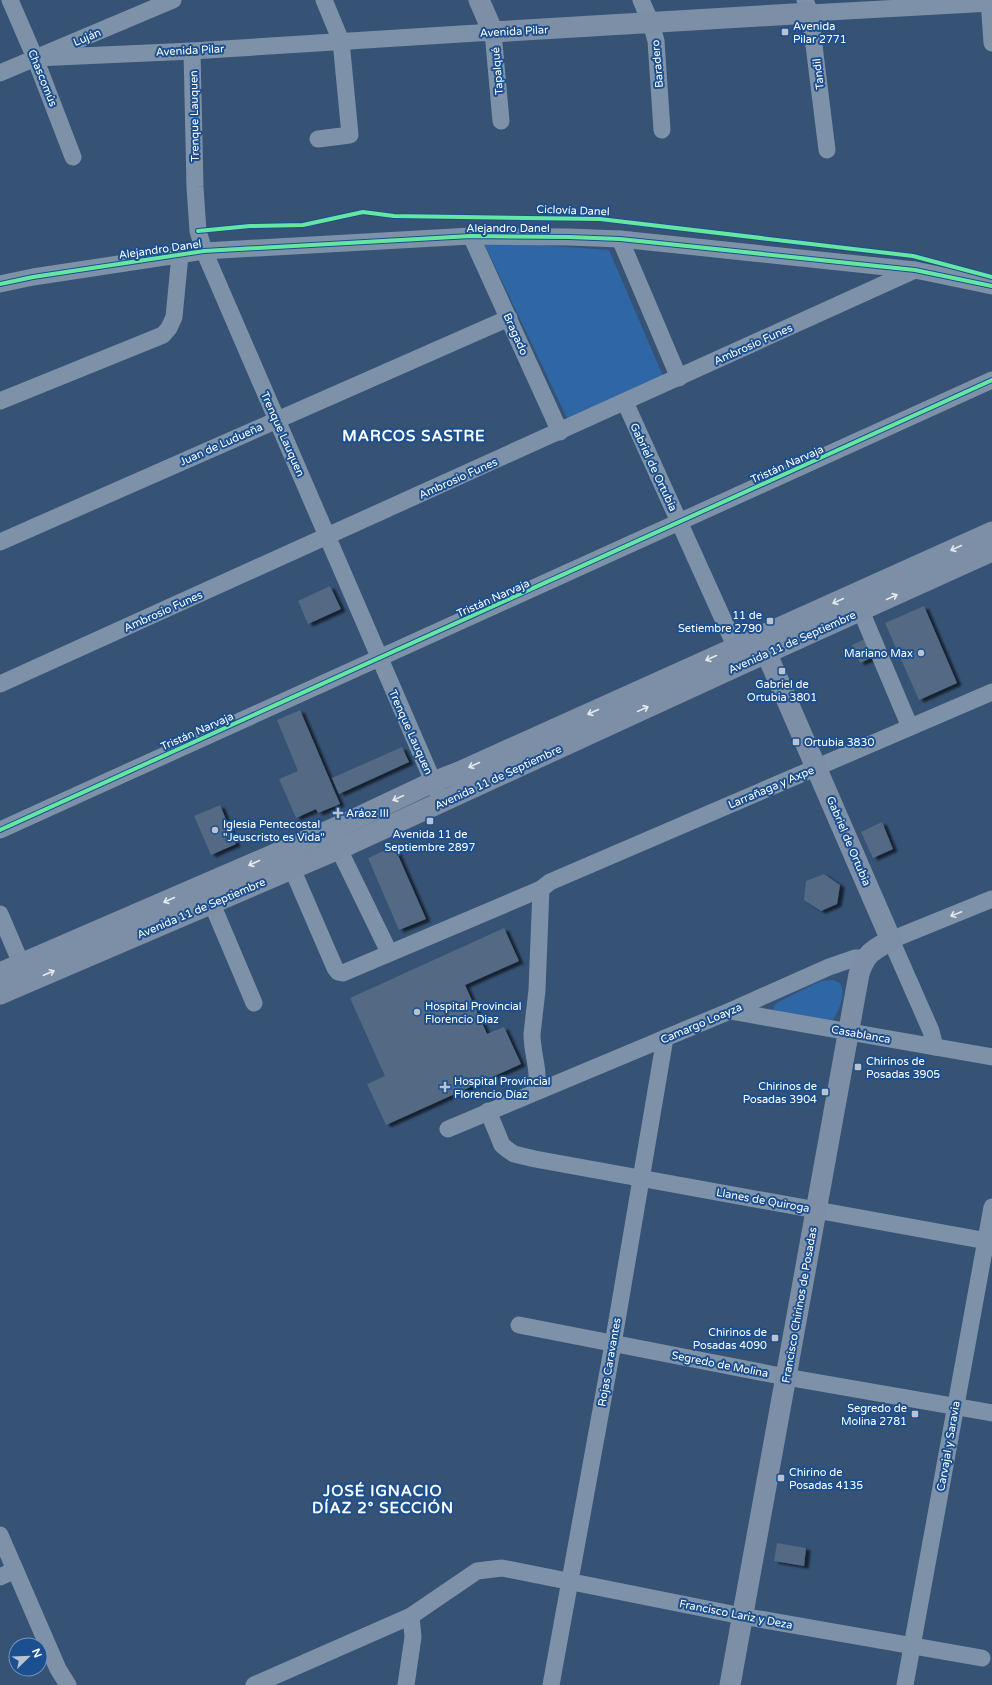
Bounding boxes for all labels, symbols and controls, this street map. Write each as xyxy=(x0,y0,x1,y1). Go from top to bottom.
place label: Avenida Pilar 2771 xyxy=(793,20,847,46)
street label: Avenida Pilar xyxy=(480,23,549,40)
street label: Luján xyxy=(71,26,103,49)
marker: Avenida Pilar 2771 xyxy=(780,27,790,37)
street label: Baradero xyxy=(649,39,666,88)
street label: Avenida Pilar xyxy=(156,42,225,59)
street label: Tapalqué xyxy=(489,47,506,95)
street label: Chascomús xyxy=(25,48,60,109)
street label: Tandil xyxy=(810,58,827,90)
street label: Trenque Lauquen xyxy=(187,70,202,162)
street label: Ciclovía Danel xyxy=(536,203,610,218)
street label: Alejandro Danel xyxy=(466,222,550,235)
street label: Alejandro Danel xyxy=(118,237,202,262)
street label: Bragado xyxy=(501,311,531,358)
street label: Ambrosio Funes xyxy=(712,321,795,368)
street label: Trenque Lauquen xyxy=(258,390,307,479)
street label: Juan de Ludueña xyxy=(178,420,265,469)
street label: Gabriel de Ortubia xyxy=(627,421,680,513)
district label: MARCOS SASTRE xyxy=(342,427,486,445)
street label: Tristán Narvaja xyxy=(749,443,826,486)
street label: Ambrosio Funes xyxy=(417,455,500,502)
one-way arrow xyxy=(951,544,963,552)
street label: Tristán Narvaja xyxy=(455,577,532,620)
street label: Ambrosio Funes xyxy=(122,588,205,635)
one-way arrow xyxy=(885,593,897,600)
one-way arrow xyxy=(832,598,844,605)
street label: Avenida 11 de Septiembre xyxy=(726,608,858,677)
place label: 11 de Setiembre 2790 xyxy=(678,609,762,635)
marker: 11 de Setiembre 2790 xyxy=(765,616,775,626)
place label: Mariano Max xyxy=(844,647,913,660)
marker: Mariano Max xyxy=(916,648,926,658)
one-way arrow xyxy=(706,655,718,662)
marker: Gabriel de Ortubia 3801 xyxy=(777,666,787,676)
place label: Gabriel de Ortubia 3801 xyxy=(747,678,817,704)
street label: Trenque Lauquen xyxy=(386,688,435,777)
one-way arrow xyxy=(637,705,649,713)
one-way arrow xyxy=(587,708,599,716)
street label: Tristán Narvaja xyxy=(159,710,236,753)
place label: Ortubia 3830 xyxy=(804,736,874,749)
marker: Ortubia 3830 xyxy=(791,737,801,747)
street label: Avenida 11 de Septiembre xyxy=(433,742,564,813)
one-way arrow xyxy=(469,762,481,769)
street label: Larrañaga y Axpe xyxy=(726,763,816,811)
street label: Gabriel de Ortubia xyxy=(824,794,873,888)
one-way arrow xyxy=(392,795,404,803)
place label: Aráoz III xyxy=(346,807,389,820)
marker: Aráoz III xyxy=(333,808,343,818)
marker: Avenida 11 de Septiembre 2897 xyxy=(425,816,435,826)
place label: Iglesia Pentecostal "Jeuscristo es Vida" xyxy=(223,818,325,844)
marker: Iglesia Pentecostal "Jeuscristo es Vida" xyxy=(210,825,220,835)
place label: Avenida 11 de Septiembre 2897 xyxy=(385,828,476,854)
one-way arrow xyxy=(248,860,260,867)
street label: Avenida 11 de Septiembre xyxy=(135,875,267,941)
one-way arrow xyxy=(163,897,175,904)
one-way arrow xyxy=(950,910,962,918)
one-way arrow xyxy=(42,969,54,976)
place label: Hospital Provincial Florencio Diaz xyxy=(425,1000,522,1026)
street label: Camargo Loayza xyxy=(658,1000,744,1047)
marker: Hospital Provincial Florencio Diaz xyxy=(412,1007,422,1017)
street label: Casablanca xyxy=(830,1023,892,1046)
place label: Chirinos de Posadas 3905 xyxy=(866,1055,940,1081)
marker: Chirinos de Posadas 3905 xyxy=(853,1062,863,1072)
place label: Hospital Provincial Florencio Díaz xyxy=(454,1075,551,1101)
place label: Chirinos de Posadas 3904 xyxy=(743,1080,817,1106)
marker: Hospital Provincial Florencio Díaz xyxy=(439,1081,451,1093)
marker: Chirinos de Posadas 3904 xyxy=(820,1087,830,1097)
street label: Llanes de Quiroga xyxy=(715,1186,811,1215)
street label: Francisco Chirinos de Posadas xyxy=(779,1226,820,1384)
street label: Rojas Caravantes xyxy=(595,1317,624,1407)
place label: Chirinos de Posadas 4090 xyxy=(693,1326,767,1352)
marker: Chirinos de Posadas 4090 xyxy=(770,1333,780,1343)
street label: Segredo de Molina xyxy=(670,1349,769,1380)
street label: Carvajal y Saravia xyxy=(934,1400,963,1492)
place label: Segredo de Molina 2781 xyxy=(841,1402,907,1428)
marker: Segredo de Molina 2781 xyxy=(910,1409,920,1419)
place label: Chirino de Posadas 4135 xyxy=(789,1466,863,1492)
marker: Chirino de Posadas 4135 xyxy=(776,1473,786,1483)
district label: JOSÉ IGNACIO DÍAZ 2° SECCIÓN xyxy=(312,1481,454,1517)
street label: Francisco Lariz y Deza xyxy=(678,1597,794,1632)
north arrow xyxy=(8,1637,48,1677)
text: N xyxy=(29,1647,44,1660)

